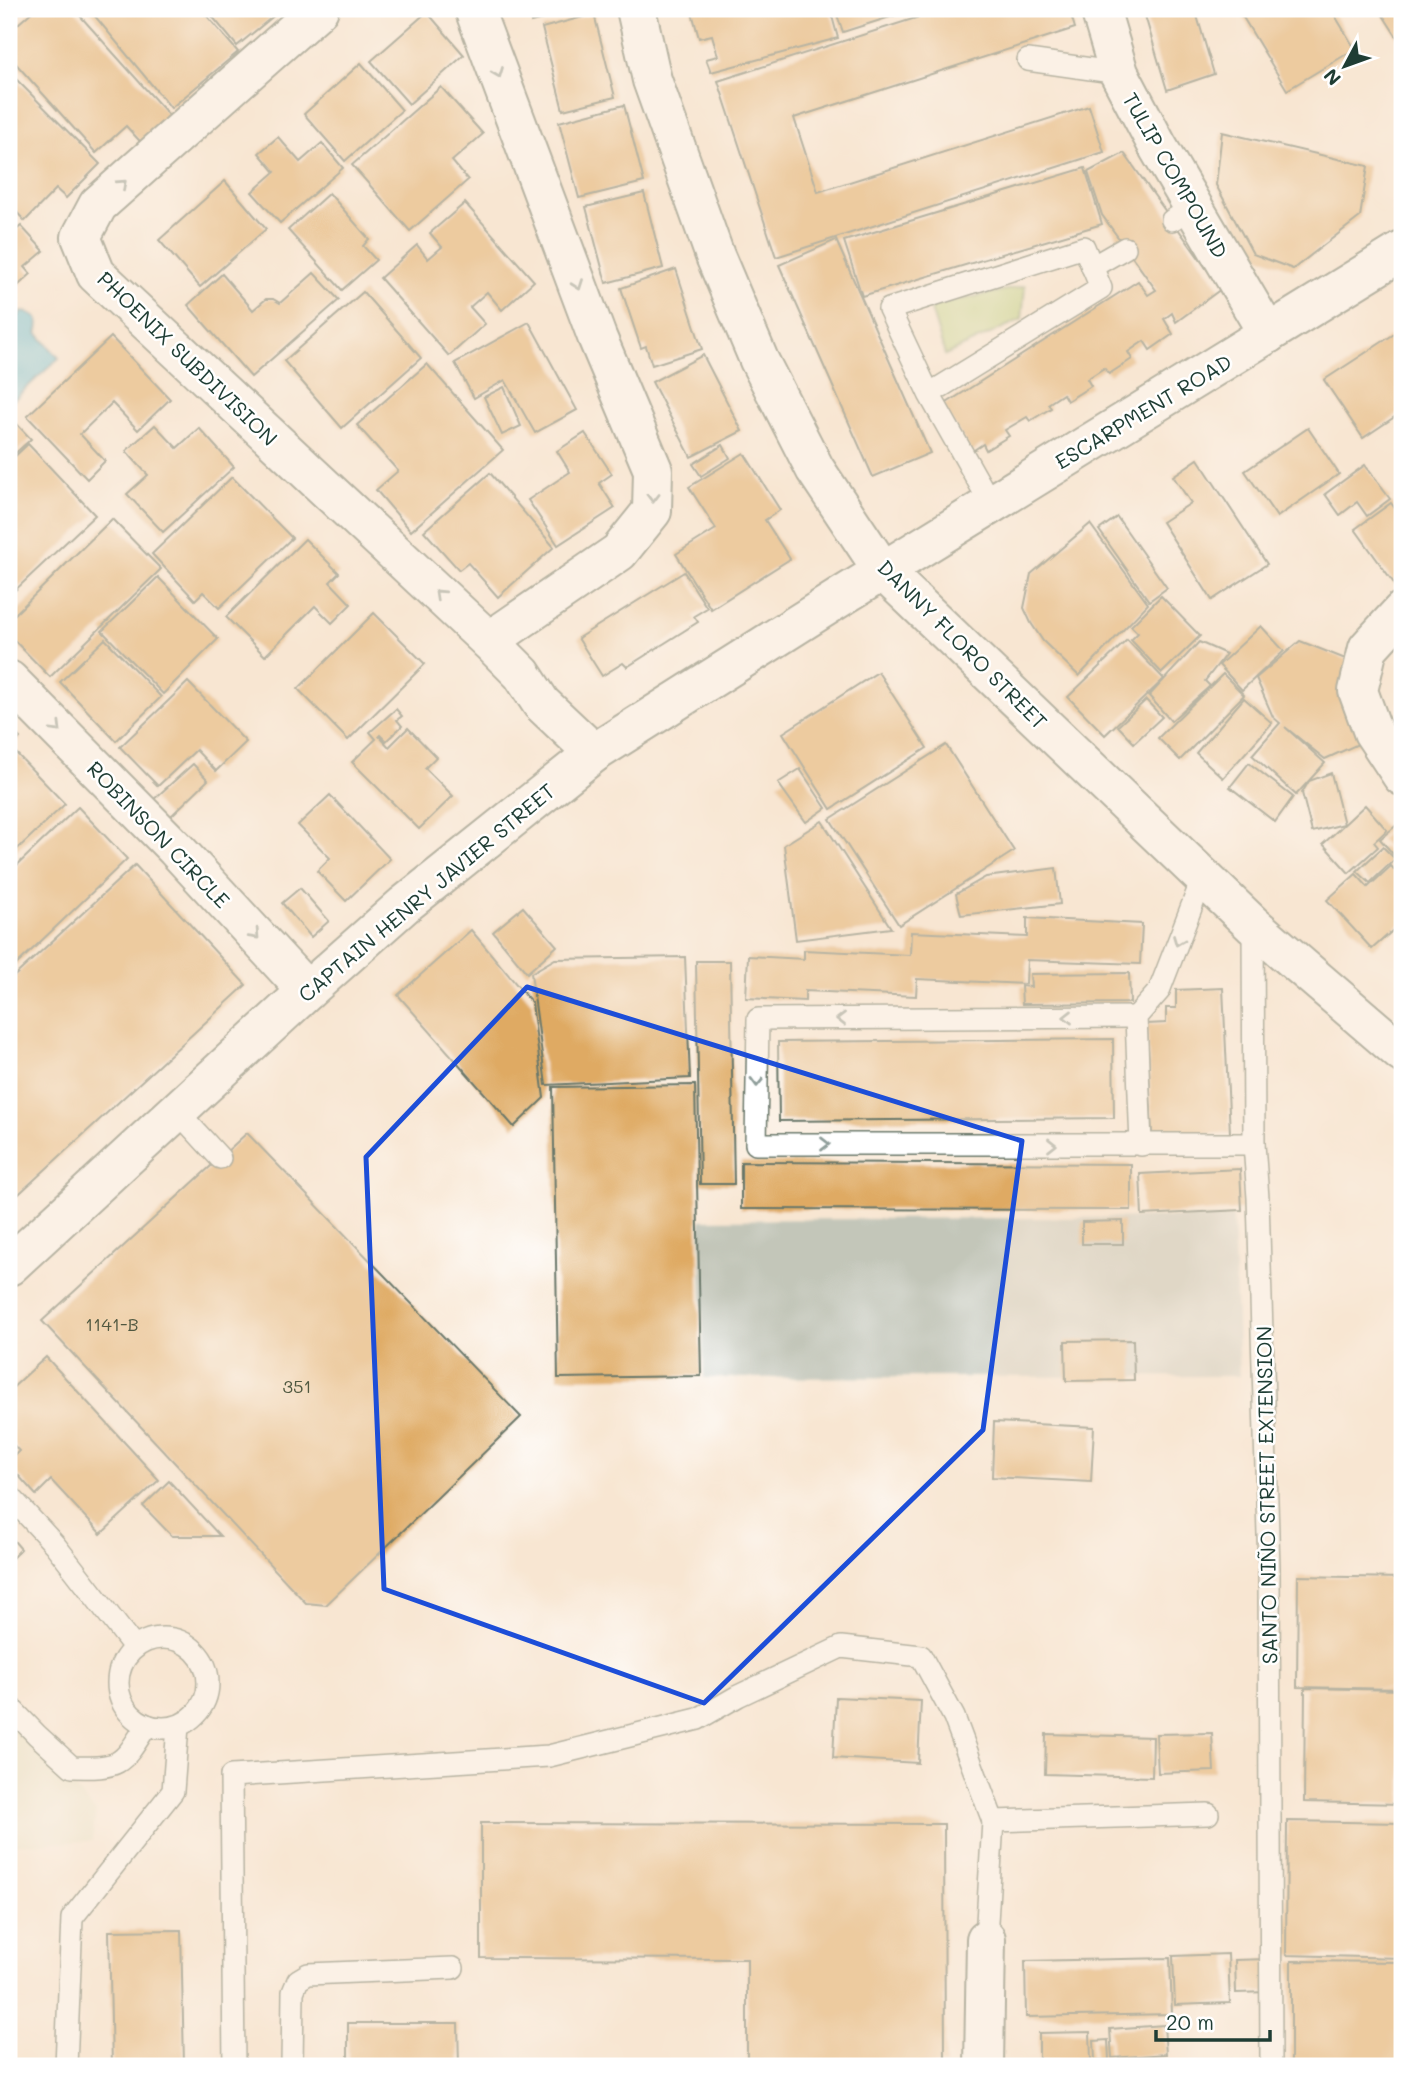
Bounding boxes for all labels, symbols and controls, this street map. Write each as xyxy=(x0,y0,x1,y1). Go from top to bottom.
north arrow xyxy=(1310,32,1380,102)
text: N xyxy=(1318,64,1346,91)
one-way arrow xyxy=(490,66,504,78)
street label: TULIP COMPOUND xyxy=(1117,87,1235,263)
one-way arrow xyxy=(114,180,127,192)
street label: PHOENIX SUBDIVISION xyxy=(92,265,284,451)
one-way arrow xyxy=(570,279,584,291)
street label: ESCARPMENT ROAD xyxy=(1050,348,1236,474)
one-way arrow xyxy=(645,493,660,504)
street label: DANNY FLORO STREET xyxy=(872,553,1054,735)
one-way arrow xyxy=(434,590,447,603)
one-way arrow xyxy=(48,720,61,733)
street label: ROBINSON CIRCLE xyxy=(82,755,236,913)
street label: CAPTAIN HENRY JAVIER STREET xyxy=(292,777,560,1007)
one-way arrow xyxy=(247,927,260,940)
one-way arrow xyxy=(1173,934,1187,946)
one-way arrow xyxy=(1062,1009,1073,1025)
one-way arrow xyxy=(835,1011,845,1027)
one-way arrow xyxy=(750,1076,765,1087)
one-way arrow xyxy=(820,1136,830,1152)
one-way arrow xyxy=(1047,1137,1058,1153)
house number: 1141-B xyxy=(85,1312,139,1336)
street label: SANTO NIÑO STREET EXTENSION xyxy=(1250,1326,1282,1664)
house number: 351 xyxy=(282,1374,312,1398)
scale bar xyxy=(1156,1998,1269,2042)
text: 20 m xyxy=(1166,2008,1214,2035)

